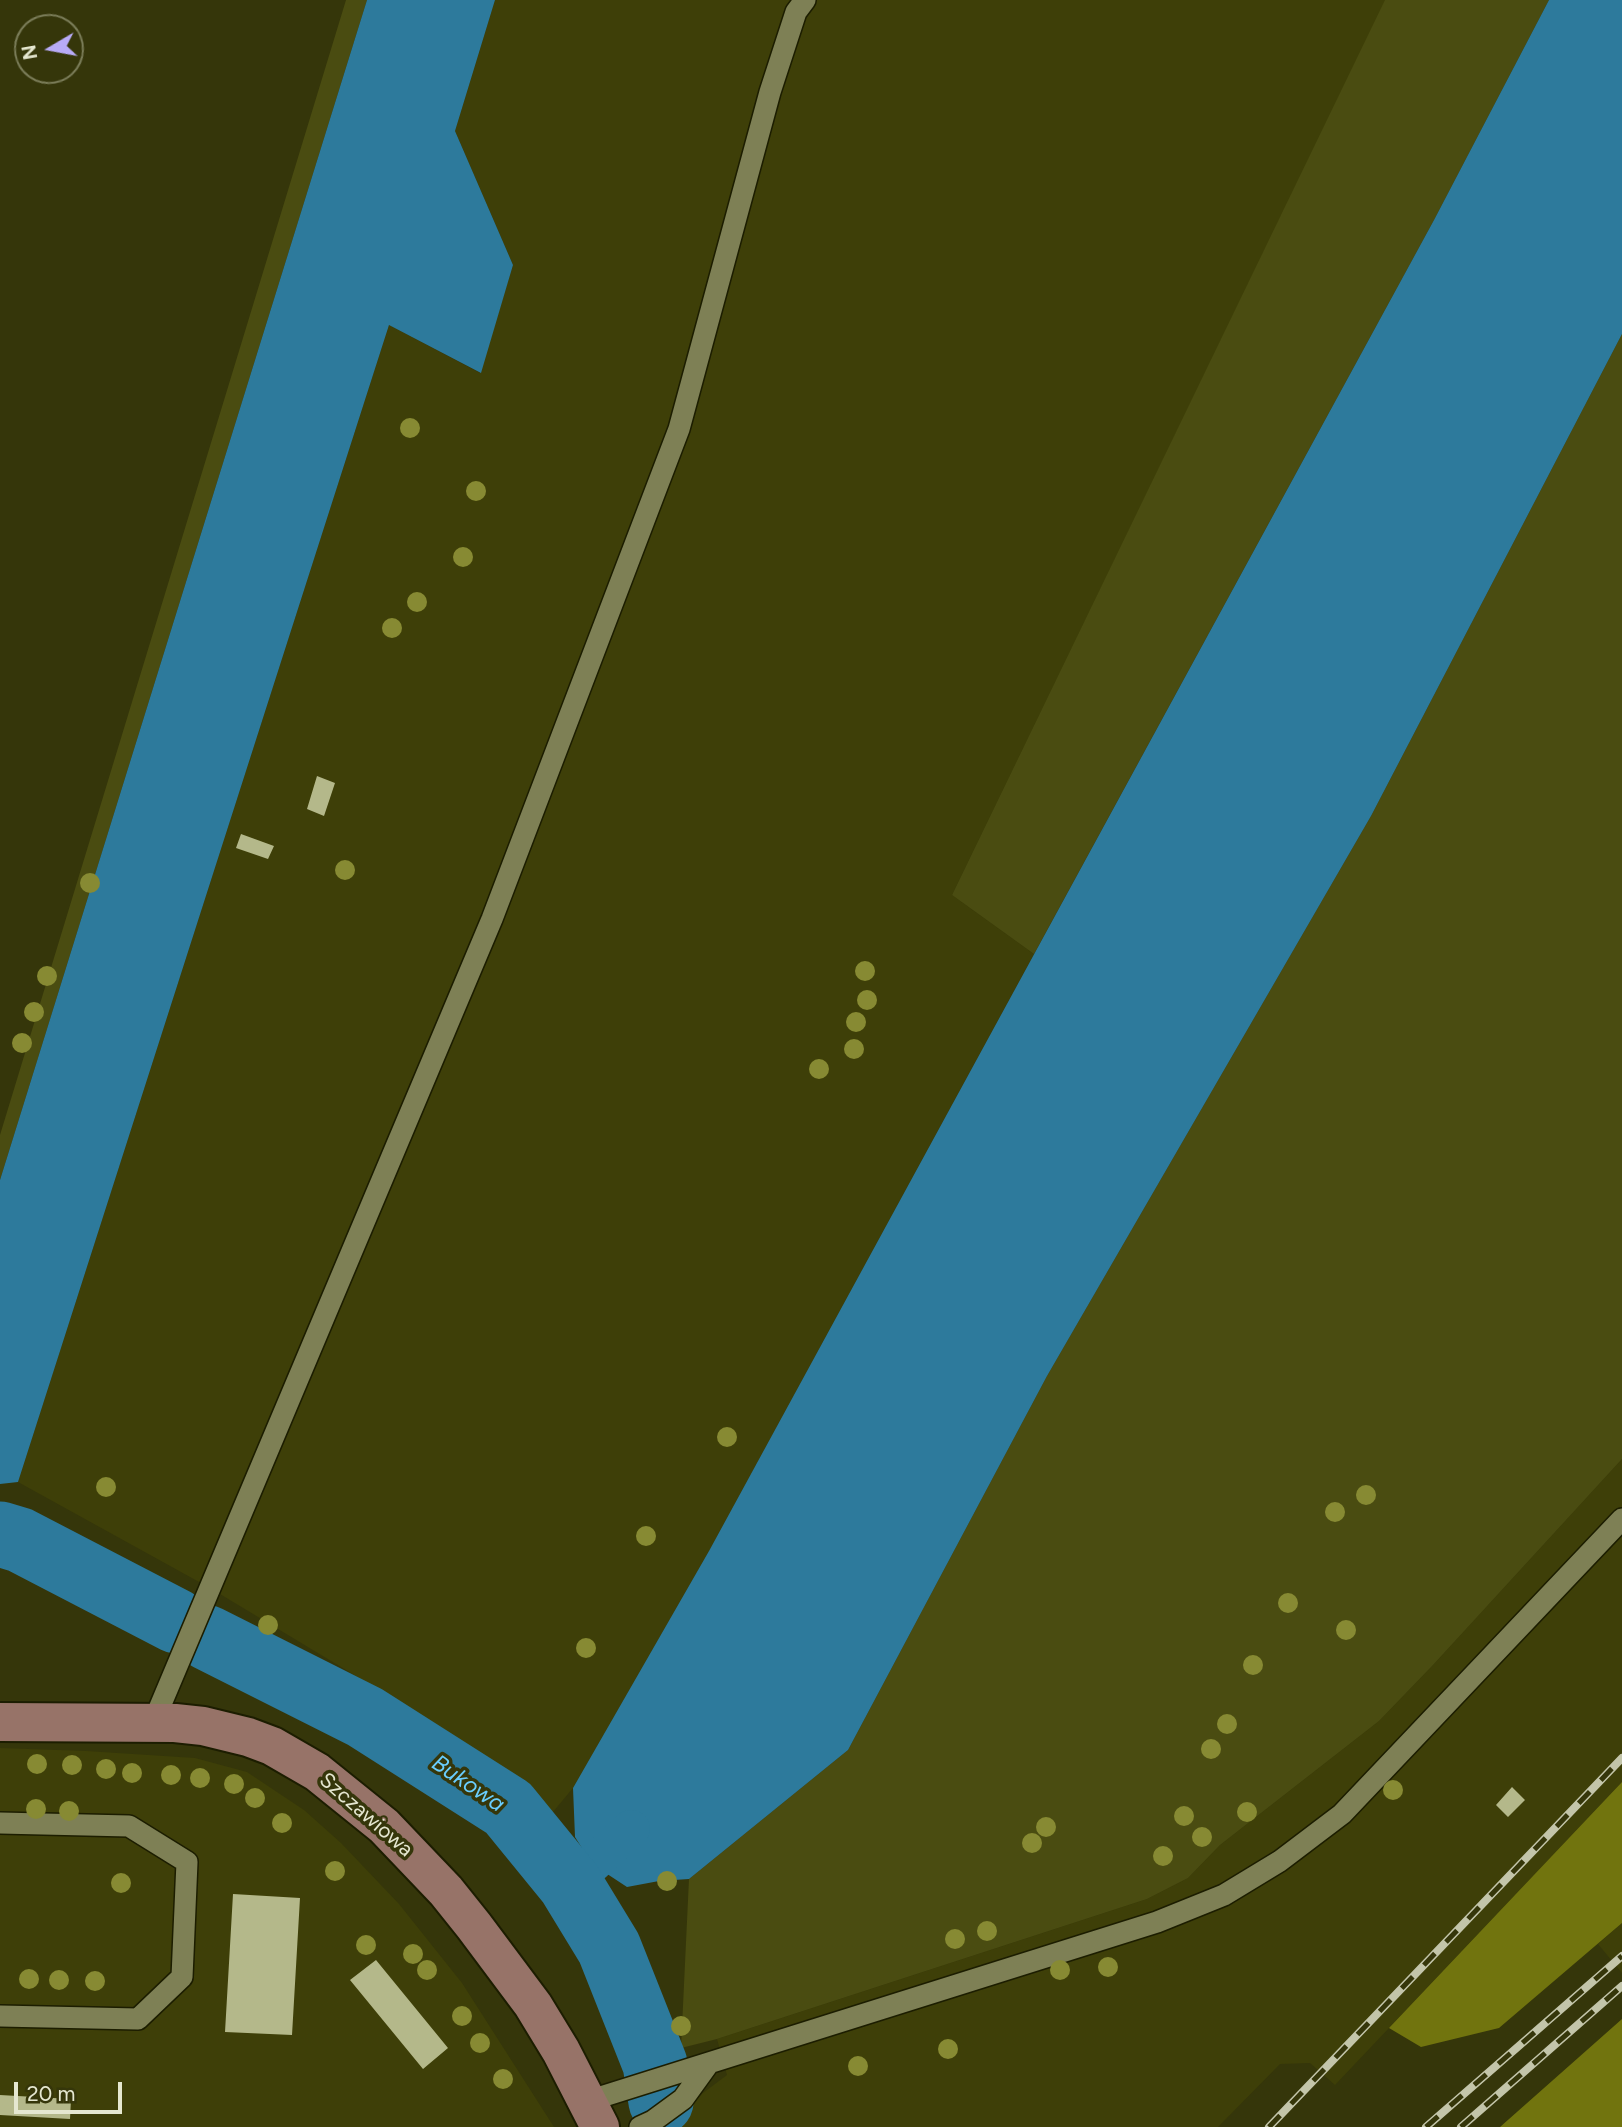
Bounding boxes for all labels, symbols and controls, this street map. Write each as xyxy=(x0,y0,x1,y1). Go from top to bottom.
north arrow xyxy=(14,14,84,84)
text: N xyxy=(17,43,42,62)
water label: Bukowa xyxy=(426,1750,510,1818)
street label: Szczawiowa xyxy=(314,1768,418,1862)
scale bar xyxy=(18,2068,126,2112)
text: 20 m xyxy=(27,2081,75,2106)

